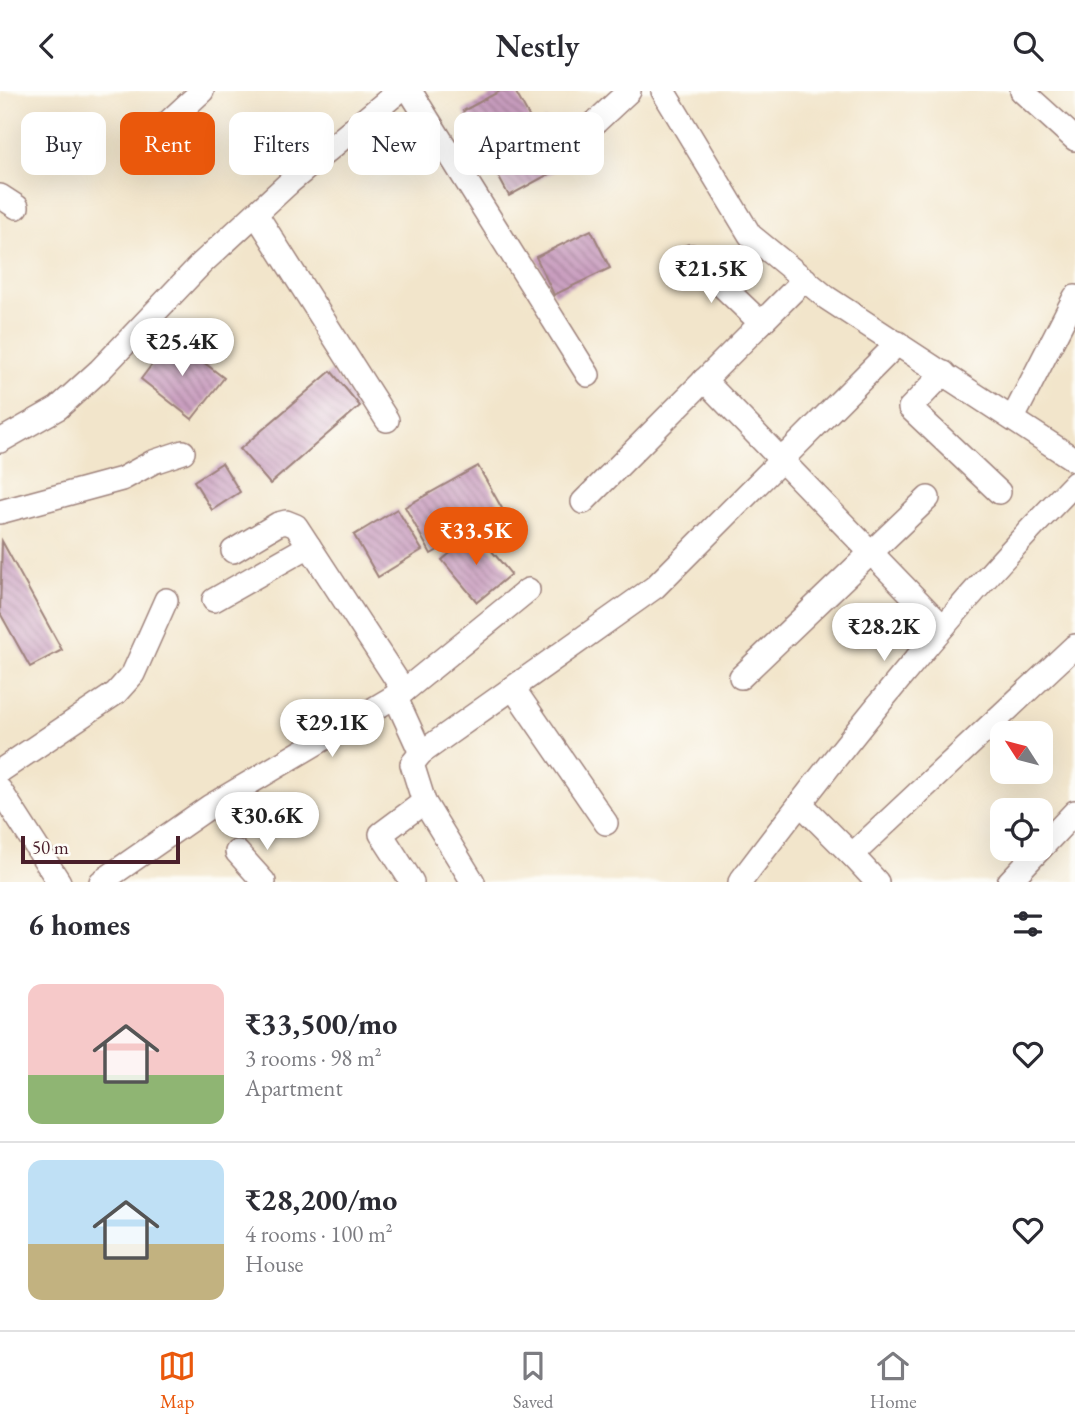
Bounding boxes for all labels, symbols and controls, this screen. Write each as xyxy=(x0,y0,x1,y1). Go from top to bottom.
text: Nestly xyxy=(495,25,580,67)
icon: back xyxy=(28,27,66,65)
icon: search xyxy=(1009,27,1047,65)
chip: Buy xyxy=(21,112,106,175)
chip: Rent xyxy=(120,112,215,175)
chip: Filters xyxy=(229,112,334,175)
chip: New xyxy=(348,112,440,175)
chip: Apartment xyxy=(454,112,604,175)
pin: ₹21.5K xyxy=(654,245,768,305)
text: ₹21.5K xyxy=(675,253,747,283)
pin: ₹25.4K xyxy=(125,319,239,378)
text: ₹25.4K xyxy=(146,326,218,356)
pin: ₹33.5K xyxy=(419,507,533,567)
text: ₹33.5K xyxy=(440,515,512,545)
pin: ₹28.2K xyxy=(827,603,941,663)
text: ₹28.2K xyxy=(848,611,920,641)
pin: ₹29.1K xyxy=(275,699,389,759)
text: ₹29.1K xyxy=(296,707,368,737)
north arrow xyxy=(990,721,1054,784)
map controls xyxy=(990,721,1053,861)
pin: ₹30.6K xyxy=(210,793,324,852)
button: locate xyxy=(990,798,1053,861)
text: ₹30.6K xyxy=(231,800,303,830)
scale bar xyxy=(21,833,180,865)
text: 50 m xyxy=(32,835,69,860)
text: 6 homes xyxy=(28,905,130,944)
icon: filters xyxy=(1009,905,1047,943)
text: ₹33,500/mo xyxy=(245,1004,397,1043)
icon: home xyxy=(84,1012,168,1096)
icon: heart xyxy=(1009,1035,1047,1073)
text: 3 rooms · 98 m² xyxy=(245,1043,382,1073)
text: Apartment xyxy=(245,1073,343,1103)
text: ₹28,200/mo xyxy=(245,1180,397,1219)
icon: home xyxy=(84,1188,168,1272)
icon: heart xyxy=(1009,1211,1047,1249)
text: 4 rooms · 100 m² xyxy=(245,1219,393,1249)
text: House xyxy=(245,1249,304,1279)
tab: Map xyxy=(158,1347,196,1414)
tab: Saved xyxy=(513,1347,553,1414)
tab: Home xyxy=(870,1347,917,1414)

